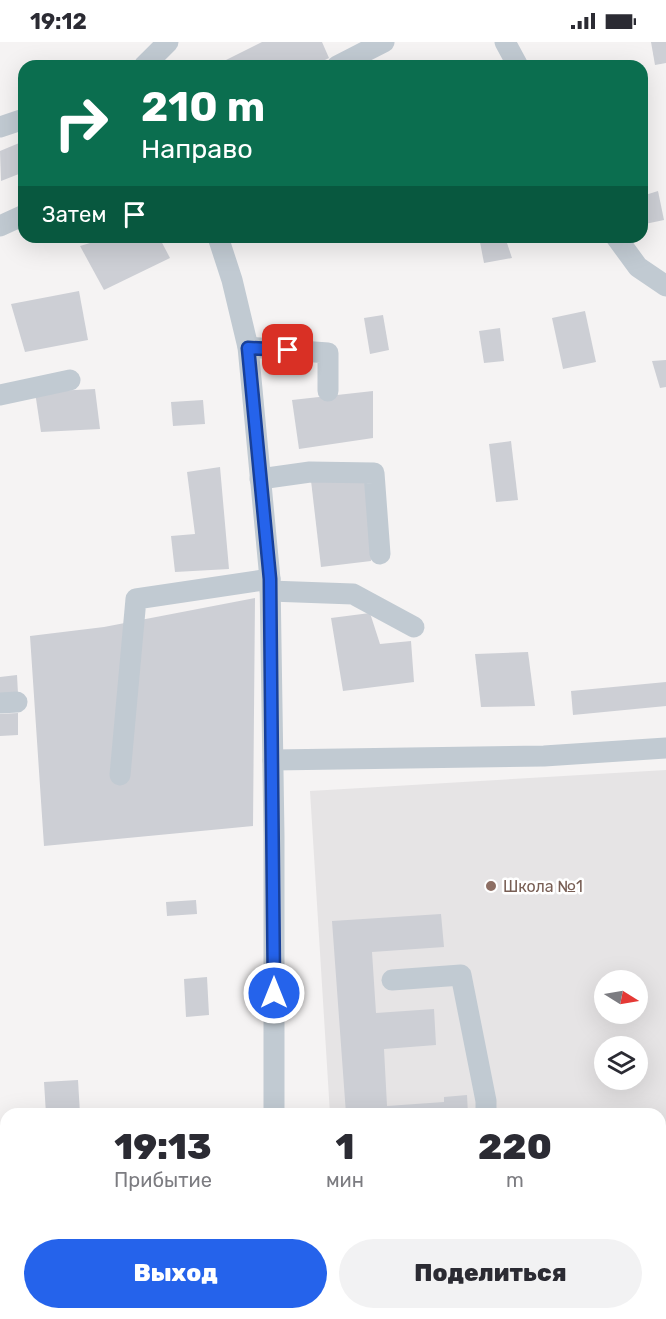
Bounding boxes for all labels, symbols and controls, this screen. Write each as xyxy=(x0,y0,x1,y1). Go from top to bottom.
text: 19:12 xyxy=(30,8,87,35)
text: 210 m xyxy=(141,82,265,132)
icon: right xyxy=(42,84,120,162)
text: Направо xyxy=(141,133,253,165)
icon: arrive xyxy=(118,198,151,231)
text: Затем xyxy=(42,201,106,228)
pin xyxy=(262,324,313,375)
icon: arrive xyxy=(271,333,304,366)
place label: Школа №1 xyxy=(503,877,583,896)
marker: Школа №1 xyxy=(484,879,498,893)
position arrow xyxy=(242,961,306,1025)
north arrow xyxy=(594,970,648,1024)
map controls xyxy=(594,970,648,1090)
button: layers xyxy=(594,1036,648,1090)
text: 19:13 xyxy=(114,1125,212,1168)
text: 1 xyxy=(335,1125,354,1168)
text: 220 xyxy=(478,1125,552,1168)
text: Прибытие xyxy=(114,1168,212,1192)
text: мин xyxy=(326,1168,364,1192)
text: m xyxy=(506,1168,524,1192)
button: Выход xyxy=(24,1239,327,1308)
button: Поделиться xyxy=(339,1239,642,1308)

